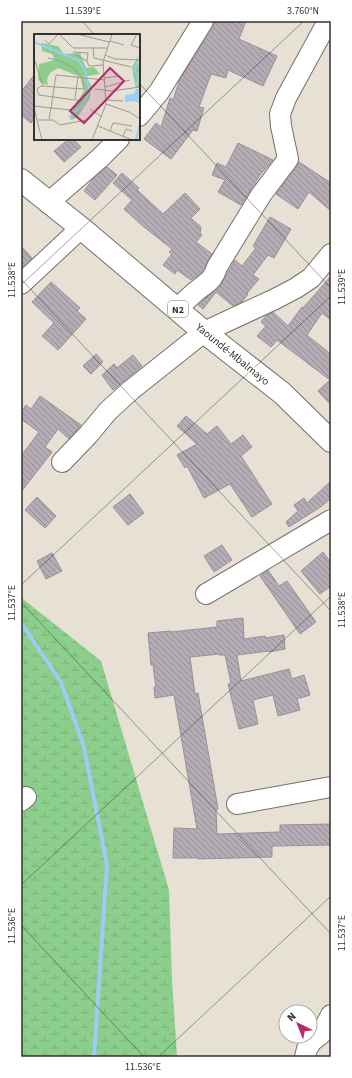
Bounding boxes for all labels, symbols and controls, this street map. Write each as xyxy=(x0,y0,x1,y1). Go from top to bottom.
text: 11.539°E xyxy=(65,4,101,18)
text: 3.760°N xyxy=(287,4,319,18)
inset map xyxy=(34,34,140,140)
text: 11.538°E xyxy=(5,262,19,298)
text: 11.539°E xyxy=(335,269,349,305)
road number: N2 xyxy=(168,301,188,317)
street label: Yaoundé-Mbalmayo xyxy=(192,319,273,389)
text: 11.537°E xyxy=(5,585,19,621)
text: 11.538°E xyxy=(335,592,349,628)
text: 11.536°E xyxy=(5,908,19,944)
text: 11.537°E xyxy=(335,915,349,951)
north arrow xyxy=(278,1004,318,1044)
text: N xyxy=(284,1009,299,1025)
text: 11.536°E xyxy=(125,1060,161,1074)

